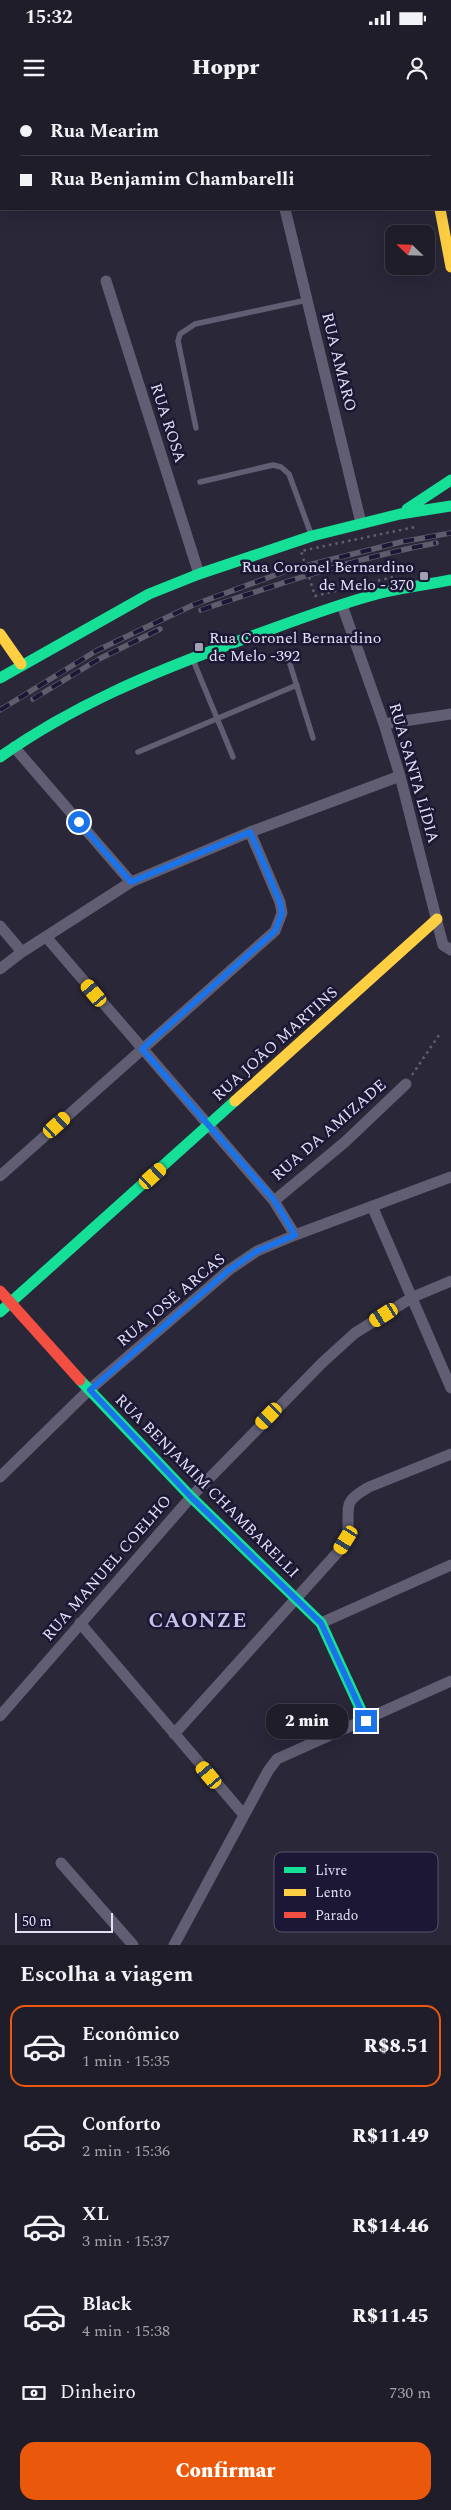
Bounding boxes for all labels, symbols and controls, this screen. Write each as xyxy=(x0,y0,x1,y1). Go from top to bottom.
text: 15:32 xyxy=(25,3,73,32)
text: Hoppr xyxy=(192,51,259,84)
icon: menu xyxy=(20,54,48,82)
icon: person xyxy=(403,54,431,82)
text: Rua Mearim xyxy=(50,117,159,146)
text: Rua Benjamim Chambarelli xyxy=(50,165,295,194)
north arrow xyxy=(385,225,435,275)
map controls xyxy=(385,225,435,275)
street label: RUA AMARO xyxy=(315,310,363,414)
street label: RUA ROSA xyxy=(144,380,192,466)
place label: Rua Coronel Bernardino de Melo - 370 xyxy=(242,555,414,597)
marker: Rua Coronel Bernardino de Melo - 370 xyxy=(418,570,430,582)
place label: Rua Coronel Bernardino de Melo -392 xyxy=(209,626,381,668)
marker: Rua Coronel Bernardino de Melo -392 xyxy=(193,641,205,653)
street label: RUA SANTA LÍDIA xyxy=(383,700,445,846)
route start xyxy=(68,811,90,833)
car xyxy=(78,977,109,1009)
street label: RUA JOÃO MARTINS xyxy=(207,981,343,1107)
street label: RUA DA AMIZADE xyxy=(266,1073,392,1187)
car xyxy=(40,1109,73,1141)
car xyxy=(136,1160,169,1192)
street label: RUA JOSÉ ARCAS xyxy=(112,1247,230,1353)
car xyxy=(367,1301,400,1329)
street label: RUA BENJAMIM CHAMBARELLI xyxy=(109,1388,305,1584)
car xyxy=(253,1400,284,1432)
street label: RUA MANUEL COELHO xyxy=(37,1490,177,1646)
car xyxy=(331,1523,360,1557)
district label: CAONZE xyxy=(149,1605,247,1637)
callout: 2 min xyxy=(266,1704,348,1738)
text: 2 min xyxy=(285,1709,329,1733)
route end xyxy=(355,1710,377,1732)
car xyxy=(193,1759,224,1791)
legend xyxy=(274,1852,438,1932)
text: Livre xyxy=(315,1860,348,1881)
text: Lento xyxy=(315,1882,351,1903)
text: Parado xyxy=(315,1905,358,1926)
scale bar xyxy=(15,1910,112,1933)
text: 50 m xyxy=(22,1911,52,1932)
text: Escolha a viagem xyxy=(20,1958,193,1991)
text: Econômico xyxy=(82,2020,179,2049)
icon: car xyxy=(22,2024,67,2069)
text: R$8.51 xyxy=(363,2032,429,2061)
text: 1 min · 15:35 xyxy=(82,2049,170,2073)
text: Conforto xyxy=(82,2110,161,2139)
icon: car xyxy=(22,2114,67,2159)
text: R$11.49 xyxy=(352,2122,429,2151)
text: 2 min · 15:36 xyxy=(82,2139,170,2163)
text: XL xyxy=(82,2200,109,2229)
icon: car xyxy=(22,2204,67,2249)
text: R$14.46 xyxy=(352,2212,429,2241)
text: 3 min · 15:37 xyxy=(82,2229,170,2253)
text: Black xyxy=(82,2290,132,2319)
icon: car xyxy=(22,2294,67,2339)
text: R$11.45 xyxy=(352,2302,429,2331)
text: 4 min · 15:38 xyxy=(82,2319,170,2343)
text: Dinheiro xyxy=(60,2378,136,2407)
icon: cash xyxy=(20,2379,48,2407)
text: 730 m xyxy=(389,2381,431,2405)
button: Confirmar xyxy=(20,2442,431,2500)

